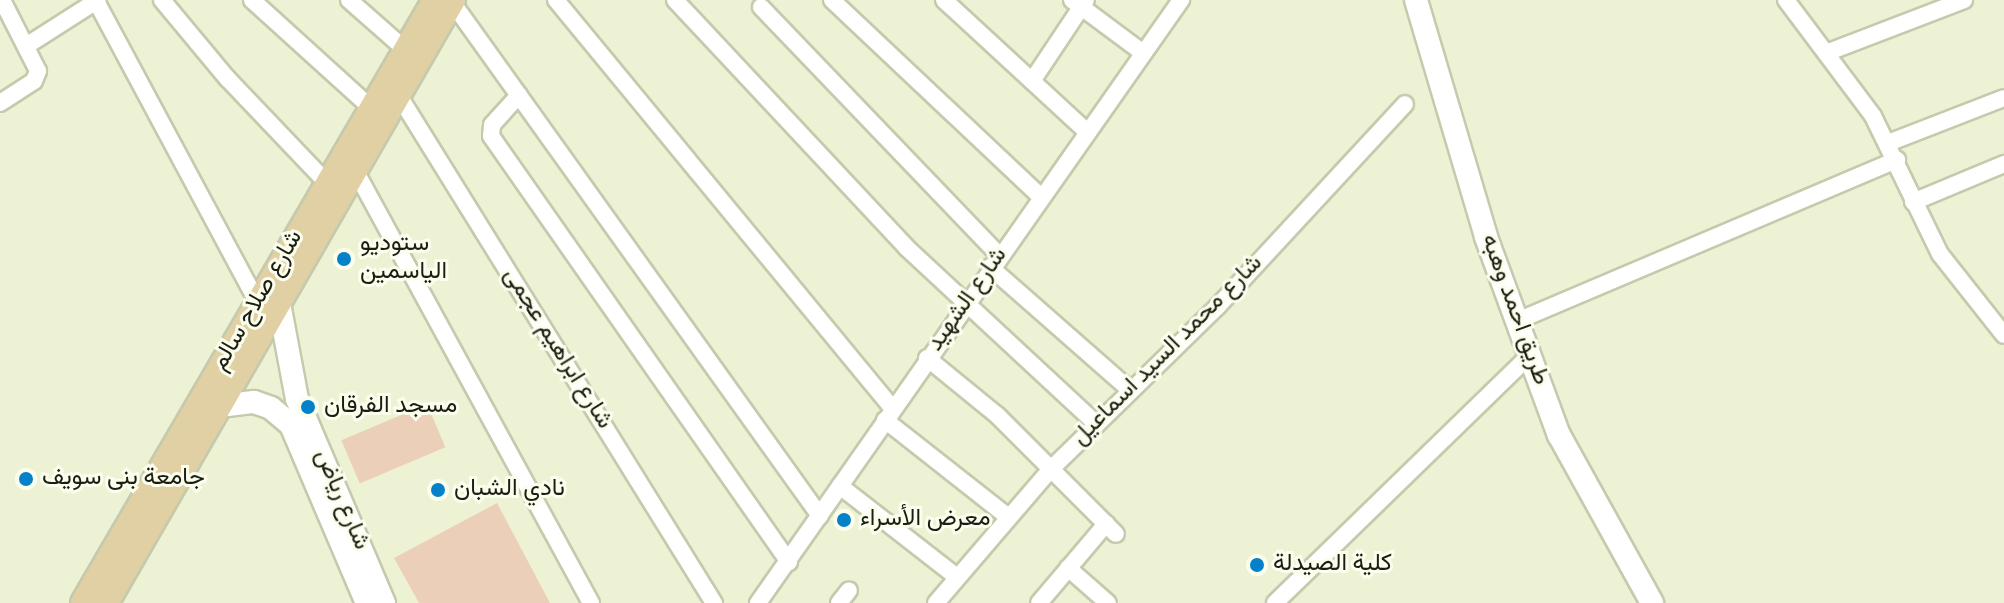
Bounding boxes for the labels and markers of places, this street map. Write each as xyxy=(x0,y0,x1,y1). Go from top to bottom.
place label: ستوديو الياسمين xyxy=(360,231,447,287)
marker: ستوديو الياسمين xyxy=(335,250,353,268)
place label: مسجد الفرقان xyxy=(324,393,457,421)
marker: مسجد الفرقان xyxy=(299,398,317,416)
place label: جامعة بنى سويف xyxy=(42,465,205,493)
marker: جامعة بنى سويف xyxy=(17,470,35,488)
place label: نادي الشبان xyxy=(454,476,565,504)
marker: نادي الشبان xyxy=(429,481,447,499)
place label: معرض الأسراء xyxy=(860,506,991,534)
marker: معرض الأسراء xyxy=(835,511,853,529)
place label: كلية الصيدلة xyxy=(1273,551,1392,579)
marker: كلية الصيدلة xyxy=(1248,556,1266,574)

